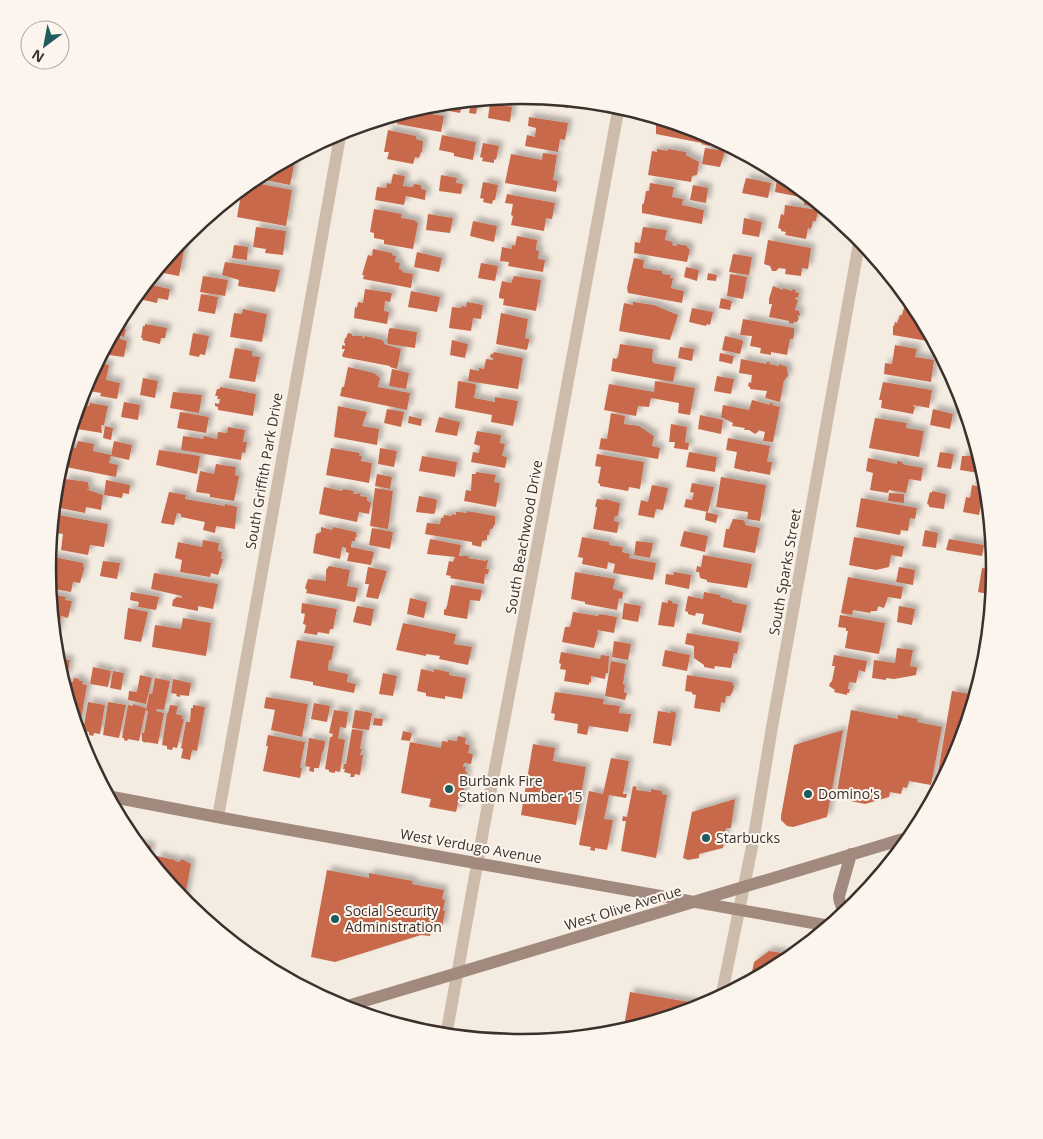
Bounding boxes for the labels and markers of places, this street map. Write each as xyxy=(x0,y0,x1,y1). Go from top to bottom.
place label: Burbank Fire Station Number 15 xyxy=(459,771,583,806)
marker: Burbank Fire Station Number 15 xyxy=(443,783,455,795)
place label: Domino's xyxy=(818,784,880,803)
marker: Domino's xyxy=(802,788,814,800)
place label: Starbucks xyxy=(716,828,780,847)
marker: Starbucks xyxy=(700,832,712,844)
place label: Social Security Administration xyxy=(345,901,442,936)
marker: Social Security Administration xyxy=(329,913,341,925)

